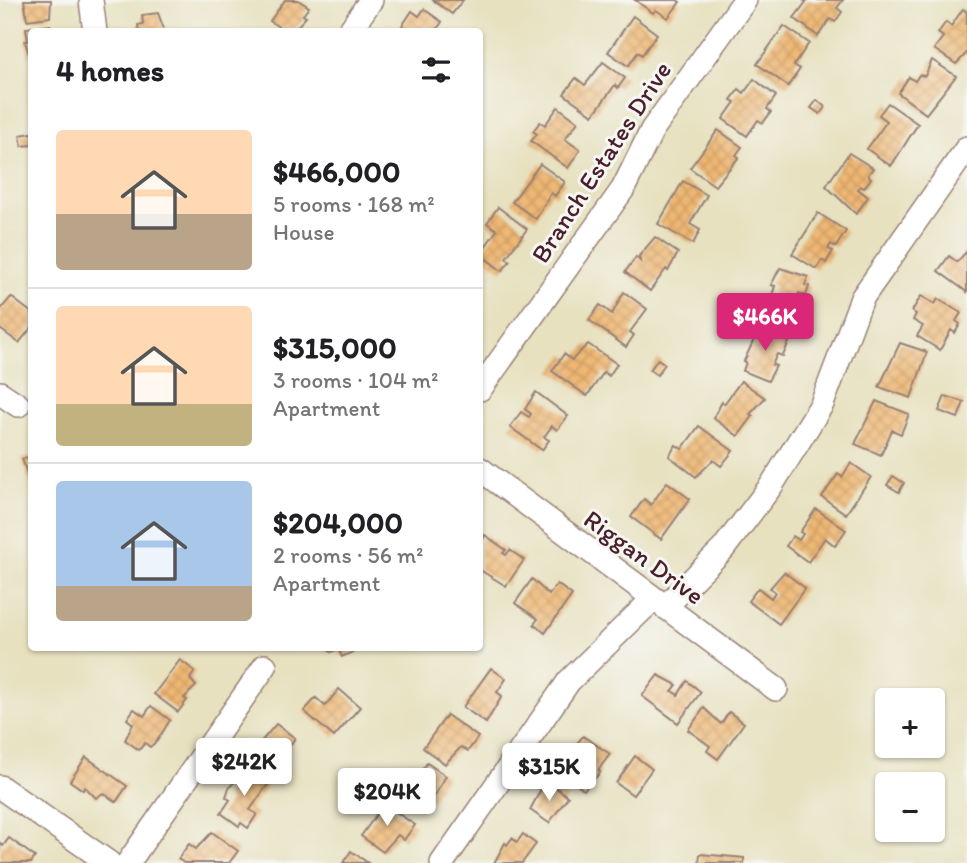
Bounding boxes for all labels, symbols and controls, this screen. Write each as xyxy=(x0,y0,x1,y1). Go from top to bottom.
icon: filters xyxy=(417,51,455,89)
text: 4 homes xyxy=(56,52,164,89)
street label: Branch Estates Drive xyxy=(524,55,678,269)
text: $466,000 xyxy=(273,153,401,190)
icon: home xyxy=(112,158,196,242)
text: 5 rooms · 168 m² xyxy=(273,190,435,218)
text: House xyxy=(273,218,335,246)
pin: $466K xyxy=(716,294,814,353)
text: $466K xyxy=(733,302,797,330)
text: $315,000 xyxy=(273,329,397,366)
icon: home xyxy=(112,334,196,418)
text: 3 rooms · 104 m² xyxy=(273,366,438,394)
text: Apartment xyxy=(273,394,380,422)
street label: Riggan Drive xyxy=(578,503,710,611)
text: $204,000 xyxy=(273,504,403,541)
icon: home xyxy=(112,509,196,593)
text: 2 rooms · 56 m² xyxy=(273,541,424,569)
text: Apartment xyxy=(273,569,380,597)
map controls xyxy=(875,688,945,842)
button: + xyxy=(875,688,945,758)
pin: $242K xyxy=(195,738,293,798)
pin: $315K xyxy=(500,744,598,803)
text: $242K xyxy=(212,747,276,775)
text: $315K xyxy=(518,752,580,780)
pin: $204K xyxy=(338,768,436,828)
button: − xyxy=(875,772,945,842)
text: $204K xyxy=(354,777,420,805)

